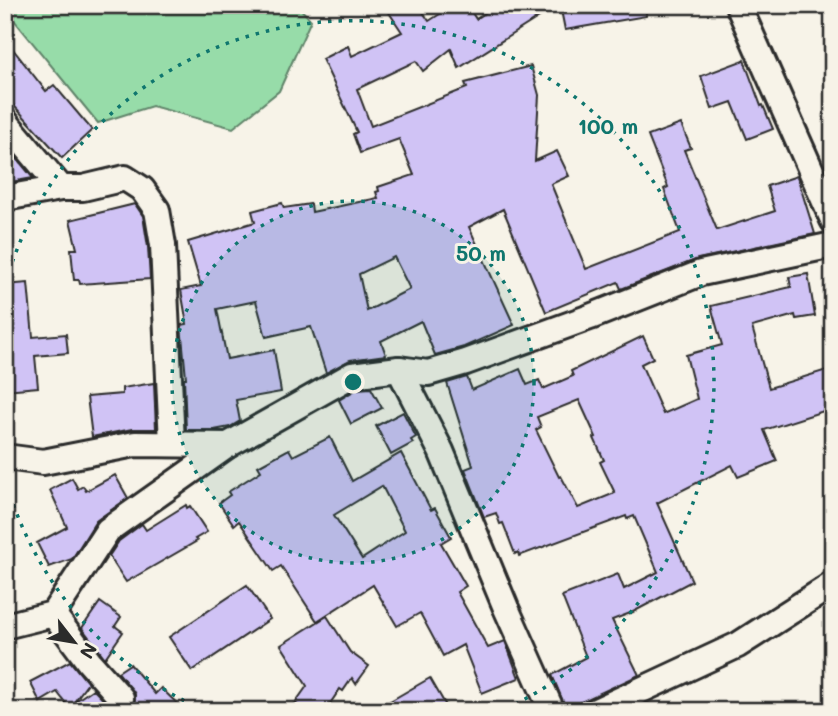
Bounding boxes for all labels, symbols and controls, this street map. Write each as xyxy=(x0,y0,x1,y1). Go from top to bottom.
text: 100 m xyxy=(578,112,638,139)
text: 50 m xyxy=(456,239,506,266)
centre of rings xyxy=(341,370,365,394)
north arrow xyxy=(38,608,108,678)
text: N xyxy=(75,638,103,664)

